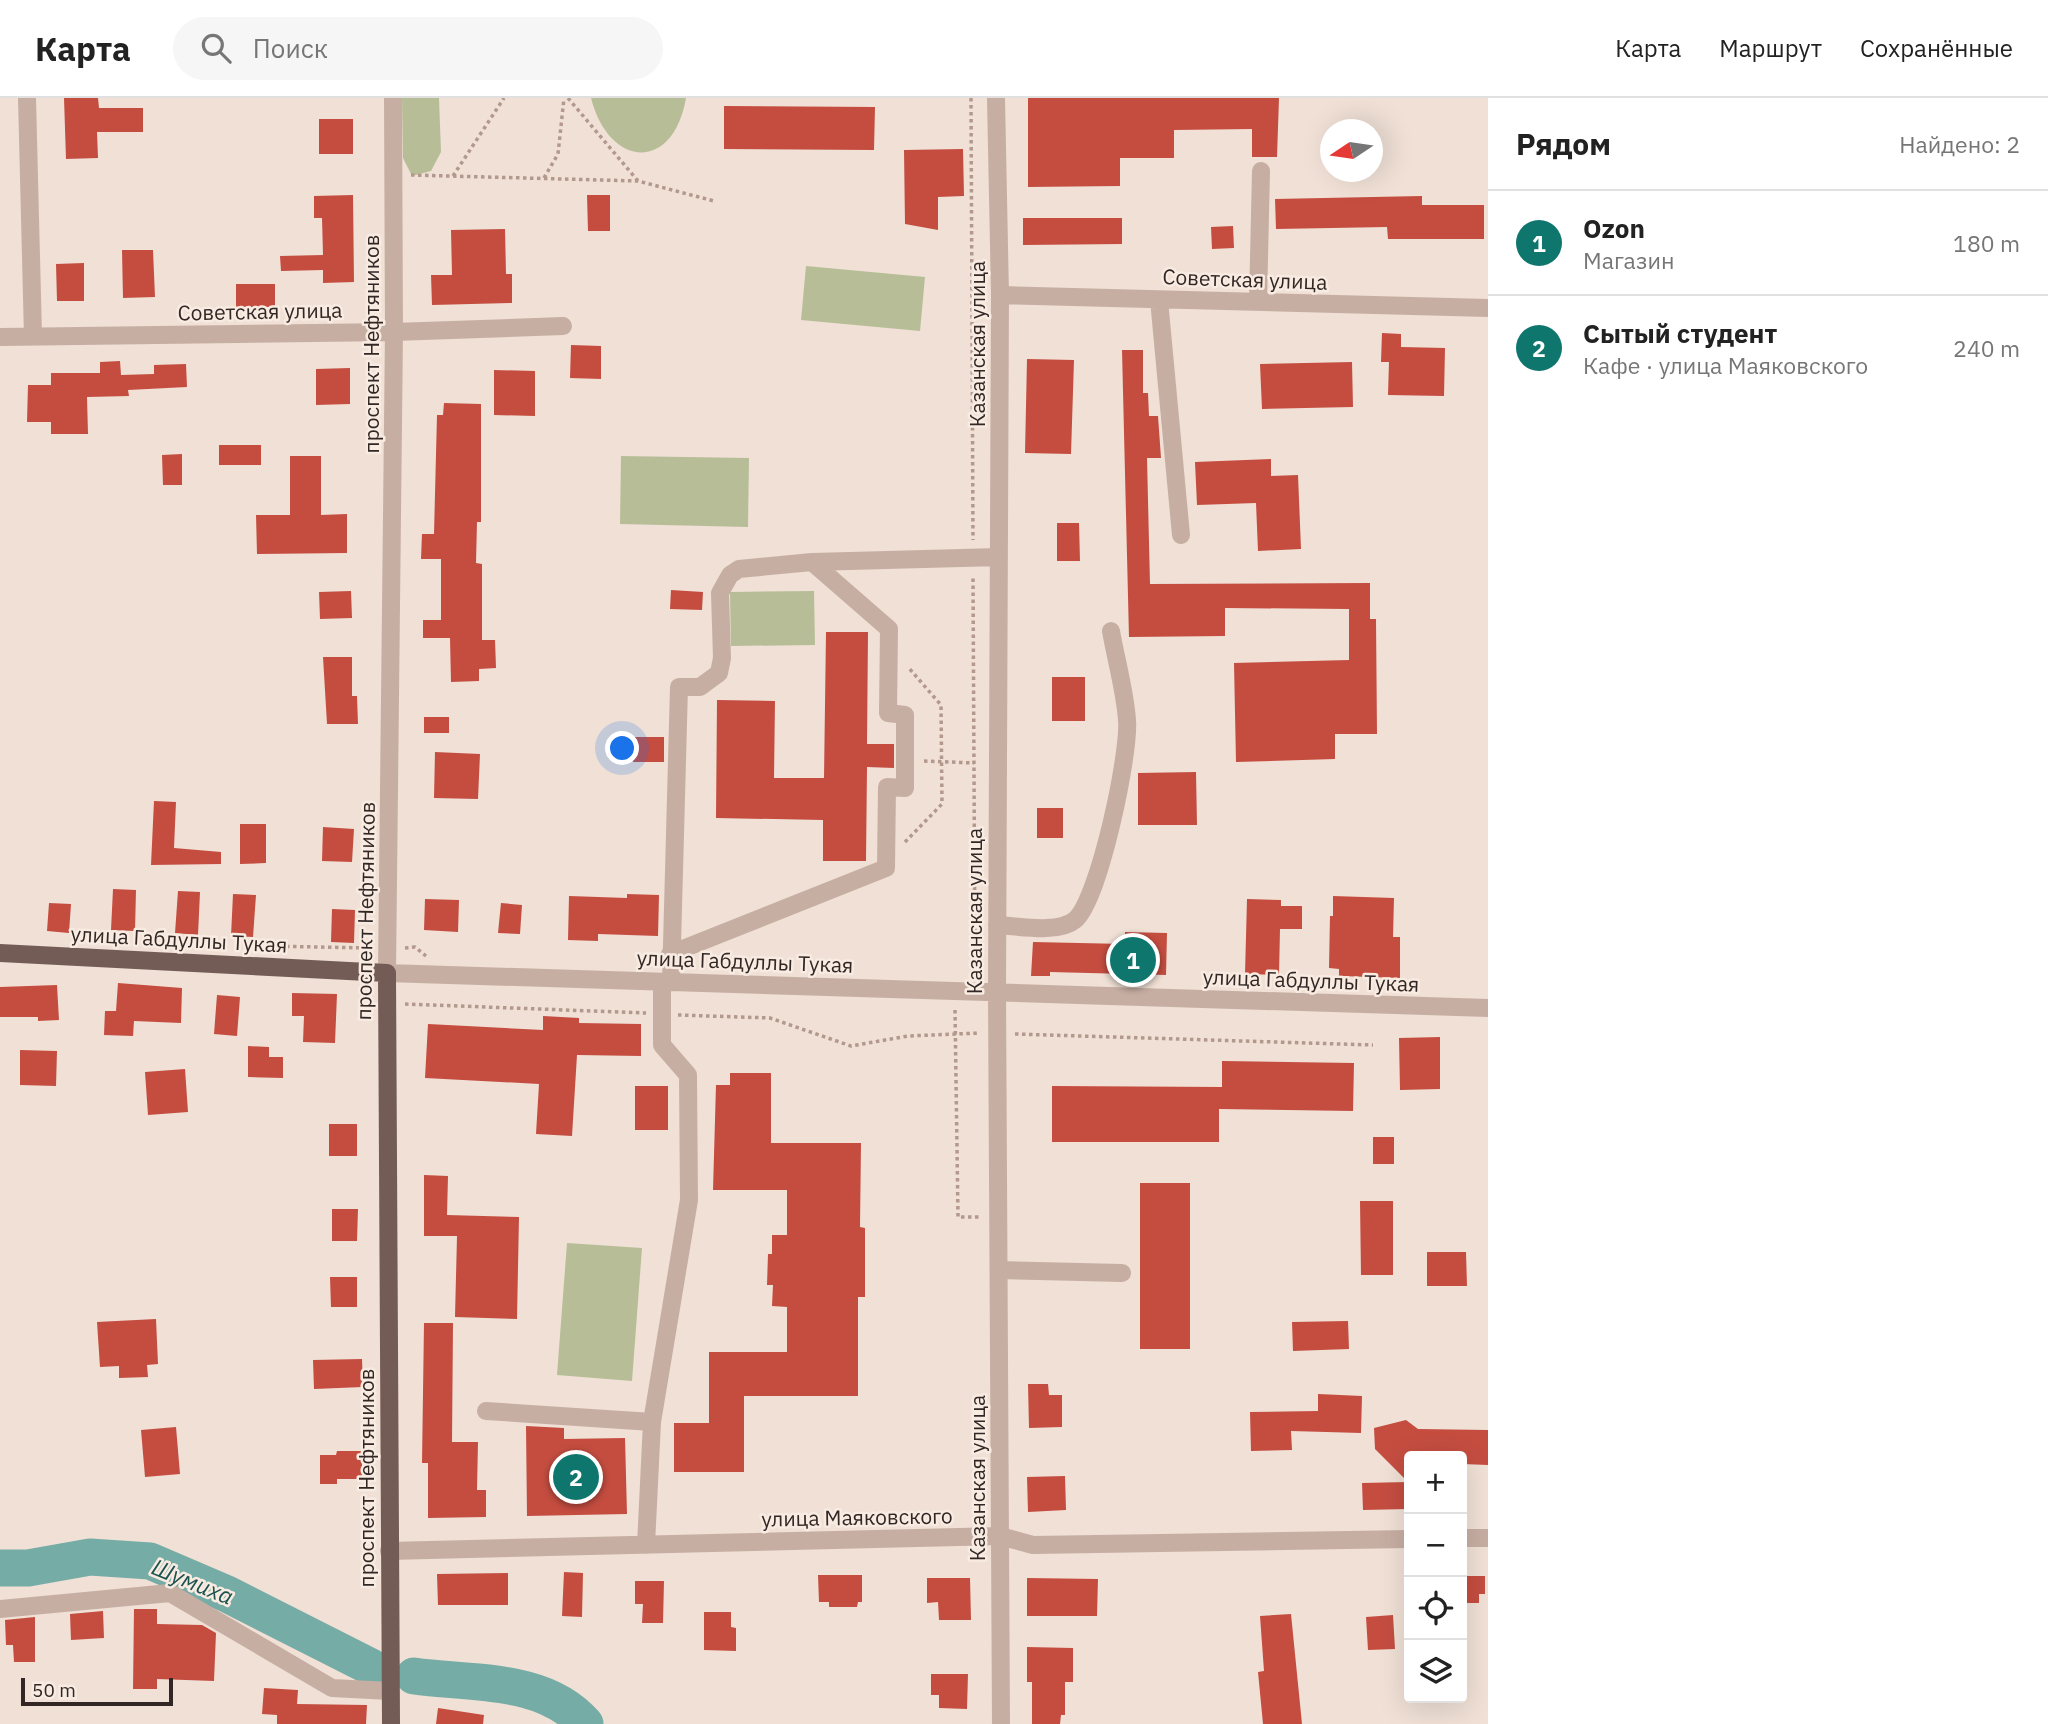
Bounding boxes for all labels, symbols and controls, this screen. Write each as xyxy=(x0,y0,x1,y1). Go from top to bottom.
search box xyxy=(173,17,663,80)
text: Карта xyxy=(35,27,131,70)
icon: search xyxy=(197,29,235,67)
text: Поиск xyxy=(253,31,328,65)
text: Карта xyxy=(1615,32,1681,64)
text: Маршрут xyxy=(1719,32,1822,64)
text: Сохранённые xyxy=(1860,32,2013,64)
north arrow xyxy=(1320,119,1383,182)
text: Рядом xyxy=(1516,124,1611,163)
text: Найдено: 2 xyxy=(1899,129,2020,159)
text: Ozon xyxy=(1583,211,1645,245)
text: 1 xyxy=(1532,228,1546,258)
text: 180 m xyxy=(1953,228,2020,258)
street label: проспект Нефтяников xyxy=(357,235,385,453)
text: Магазин xyxy=(1583,245,1674,275)
street label: Казанская улица xyxy=(963,261,991,427)
street label: Советская улица xyxy=(1162,262,1328,296)
street label: Советская улица xyxy=(177,296,343,326)
text: Сытый студент xyxy=(1583,316,1777,350)
text: 2 xyxy=(1532,333,1546,363)
text: 240 m xyxy=(1953,333,2020,363)
text: Кафе · улица Маяковского xyxy=(1583,350,1868,380)
your location xyxy=(605,731,639,765)
street label: проспект Нефтяников xyxy=(349,801,381,1021)
street label: Казанская улица xyxy=(960,828,988,994)
street label: улица Габдуллы Тукая xyxy=(70,919,288,959)
pin: 1 xyxy=(1110,934,1156,986)
street label: улица Габдуллы Тукая xyxy=(636,943,854,979)
street label: улица Габдуллы Тукая xyxy=(1202,962,1420,998)
street label: проспект Нефтяников xyxy=(352,1369,380,1587)
street label: Казанская улица xyxy=(963,1395,991,1561)
pin: 2 xyxy=(553,1451,599,1503)
map controls xyxy=(1404,1451,1467,1703)
button: + xyxy=(1404,1451,1467,1514)
street label: улица Маяковского xyxy=(761,1501,953,1533)
button: − xyxy=(1404,1514,1467,1577)
water label: Шумиха xyxy=(148,1551,238,1611)
button: locate xyxy=(1404,1577,1467,1640)
button: layers xyxy=(1404,1640,1467,1703)
scale bar xyxy=(21,1675,173,1707)
text: 50 m xyxy=(32,1678,76,1702)

